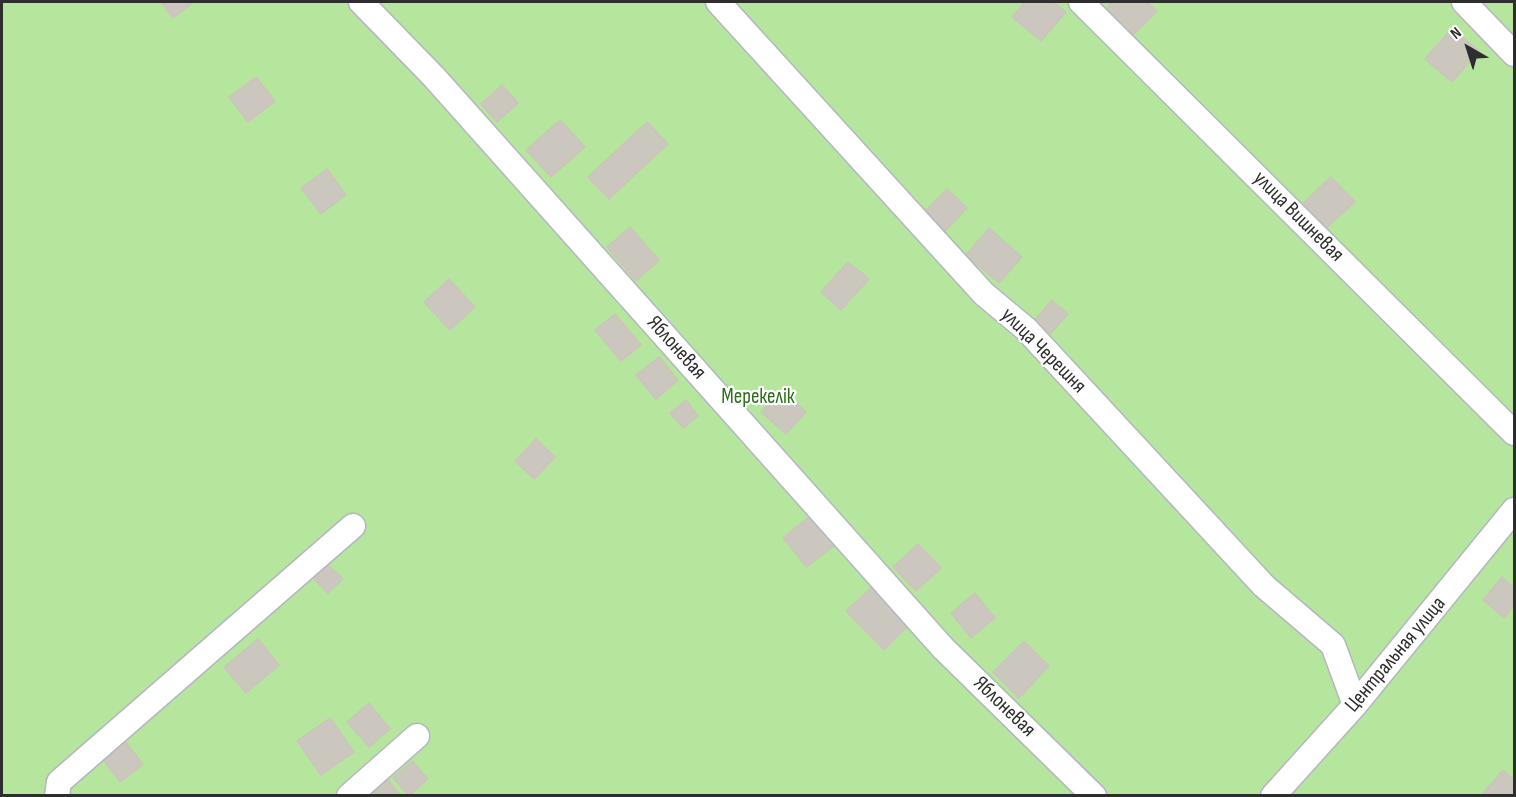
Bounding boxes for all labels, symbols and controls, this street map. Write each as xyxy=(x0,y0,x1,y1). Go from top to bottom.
north arrow xyxy=(1438,18,1498,78)
text: N xyxy=(1447,24,1466,44)
street label: улица Вишневая xyxy=(1247,166,1349,268)
street label: улица Черешня xyxy=(995,303,1091,399)
street label: Яблоневая xyxy=(641,311,711,385)
park label: Мерекелік xyxy=(721,385,795,411)
street label: Центральная улица xyxy=(1340,592,1452,718)
street label: Яблоневая xyxy=(968,671,1040,743)

